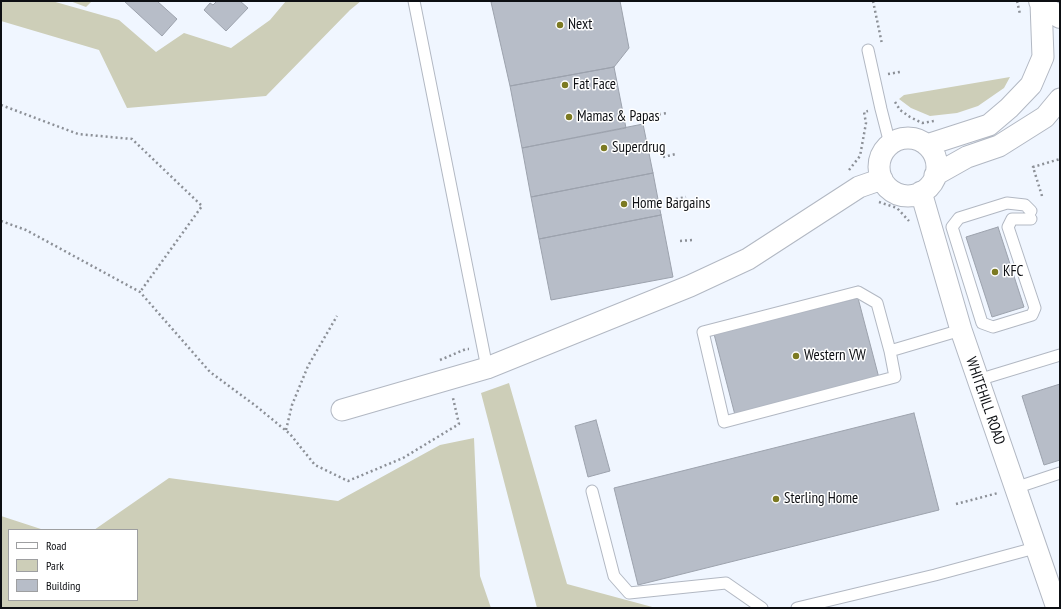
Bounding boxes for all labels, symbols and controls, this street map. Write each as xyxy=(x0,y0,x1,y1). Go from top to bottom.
place label: Next xyxy=(568,16,592,34)
marker: Next xyxy=(555,20,565,30)
place label: Fat Face xyxy=(573,76,616,94)
marker: Fat Face xyxy=(560,80,570,90)
place label: Mamas & Papas xyxy=(577,108,660,126)
marker: Mamas & Papas xyxy=(564,112,574,122)
place label: Superdrug xyxy=(612,139,665,157)
marker: Superdrug xyxy=(599,143,609,153)
place label: Home Bargains xyxy=(632,195,710,213)
marker: Home Bargains xyxy=(619,199,629,209)
place label: KFC xyxy=(1003,263,1023,281)
marker: KFC xyxy=(990,267,1000,277)
place label: Western VW xyxy=(804,347,866,365)
marker: Western VW xyxy=(791,351,801,361)
street label: WHITEHILL ROAD xyxy=(962,355,1008,447)
place label: Sterling Home xyxy=(784,490,858,508)
marker: Sterling Home xyxy=(771,494,781,504)
legend xyxy=(8,529,138,601)
text: Road xyxy=(46,538,66,553)
text: Park xyxy=(46,558,64,573)
text: Building xyxy=(46,578,81,593)

